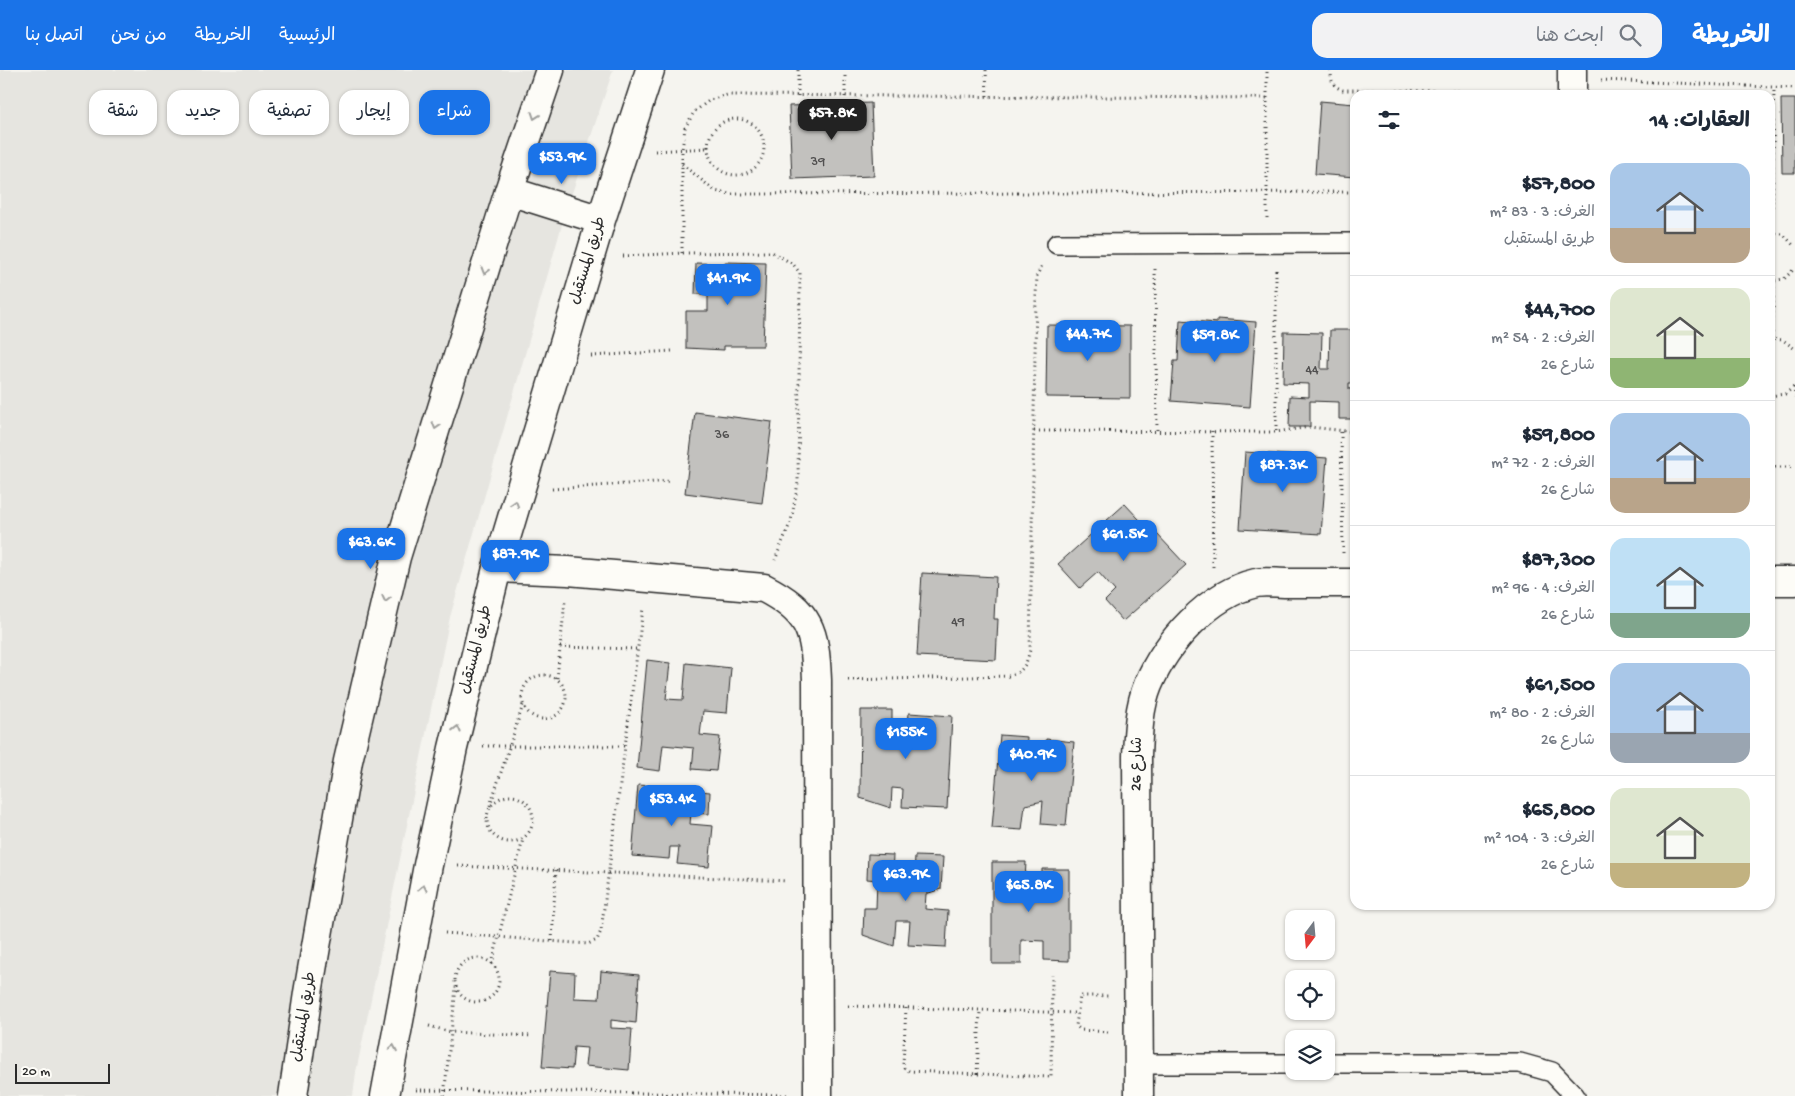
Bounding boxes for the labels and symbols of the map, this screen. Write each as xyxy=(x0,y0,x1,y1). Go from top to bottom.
pin: $57.8K xyxy=(791,98,873,141)
one-way arrow xyxy=(531,111,541,120)
pin: $53.9K xyxy=(521,142,603,185)
house number: 39 xyxy=(810,154,825,171)
street label: طريق المستقبل xyxy=(566,214,611,307)
pin: $41.9K xyxy=(687,264,769,306)
one-way arrow xyxy=(480,266,490,274)
pin: $44.7K xyxy=(1047,320,1129,362)
pin: $59.8K xyxy=(1174,320,1256,363)
house number: 44 xyxy=(1305,362,1319,379)
one-way arrow xyxy=(432,421,442,430)
house number: 36 xyxy=(714,427,730,444)
pin: $87.3K xyxy=(1242,450,1324,493)
one-way arrow xyxy=(510,501,520,509)
pin: $61.5K xyxy=(1083,520,1165,562)
pin: $63.6K xyxy=(330,528,412,570)
pin: $87.9K xyxy=(474,540,556,582)
one-way arrow xyxy=(381,594,392,603)
street label: طريق المستقبل xyxy=(456,603,497,697)
house number: 49 xyxy=(951,614,965,631)
pin: $155K xyxy=(871,718,941,760)
one-way arrow xyxy=(451,725,462,734)
street label: شارع 26 xyxy=(1128,737,1148,791)
pin: $40.9K xyxy=(991,740,1073,782)
pin: $53.4K xyxy=(631,784,713,827)
pin: $63.9K xyxy=(865,860,947,902)
pin: $65.8K xyxy=(988,870,1070,913)
one-way arrow xyxy=(417,884,428,893)
north arrow xyxy=(1285,910,1335,960)
street label: طريق المستقبل xyxy=(287,970,322,1064)
one-way arrow xyxy=(387,1044,397,1052)
scale bar xyxy=(15,1061,110,1084)

